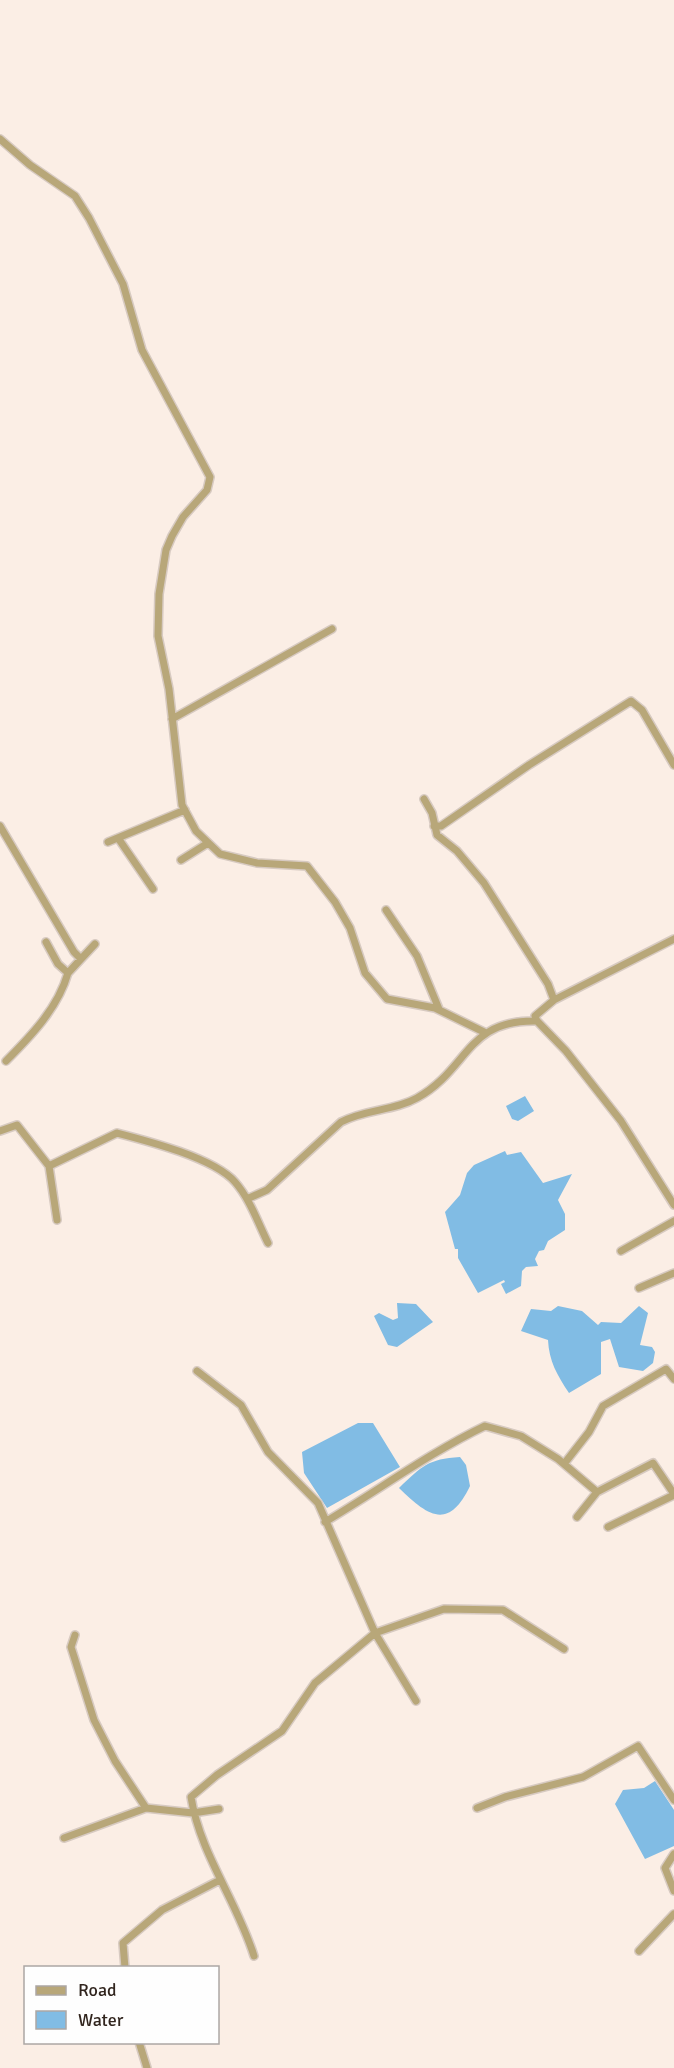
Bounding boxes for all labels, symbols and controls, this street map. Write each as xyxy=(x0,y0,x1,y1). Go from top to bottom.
legend xyxy=(24,1966,219,2044)
text: Road xyxy=(78,1979,117,2001)
text: Water xyxy=(78,2009,124,2031)

